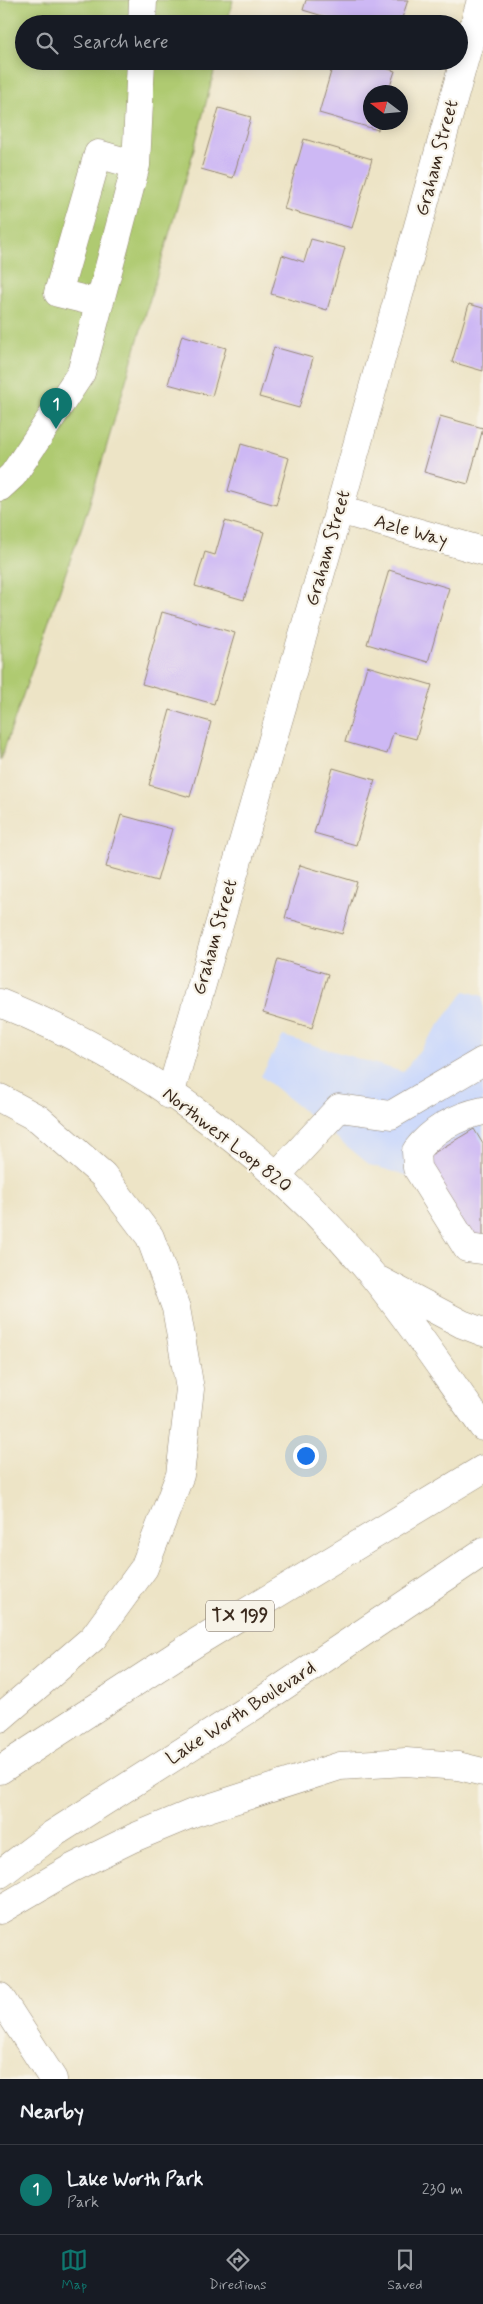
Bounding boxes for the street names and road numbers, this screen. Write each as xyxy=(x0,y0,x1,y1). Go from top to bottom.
street label: Graham Street xyxy=(409,97,465,219)
street label: Graham Street xyxy=(300,487,356,609)
street label: Azle Way xyxy=(371,509,451,554)
street label: Graham Street xyxy=(187,876,243,998)
street label: Northwest Loop 820 xyxy=(157,1082,297,1198)
road number: TX 199 xyxy=(206,1600,274,1632)
street label: Lake Worth Boulevard xyxy=(161,1655,321,1771)

